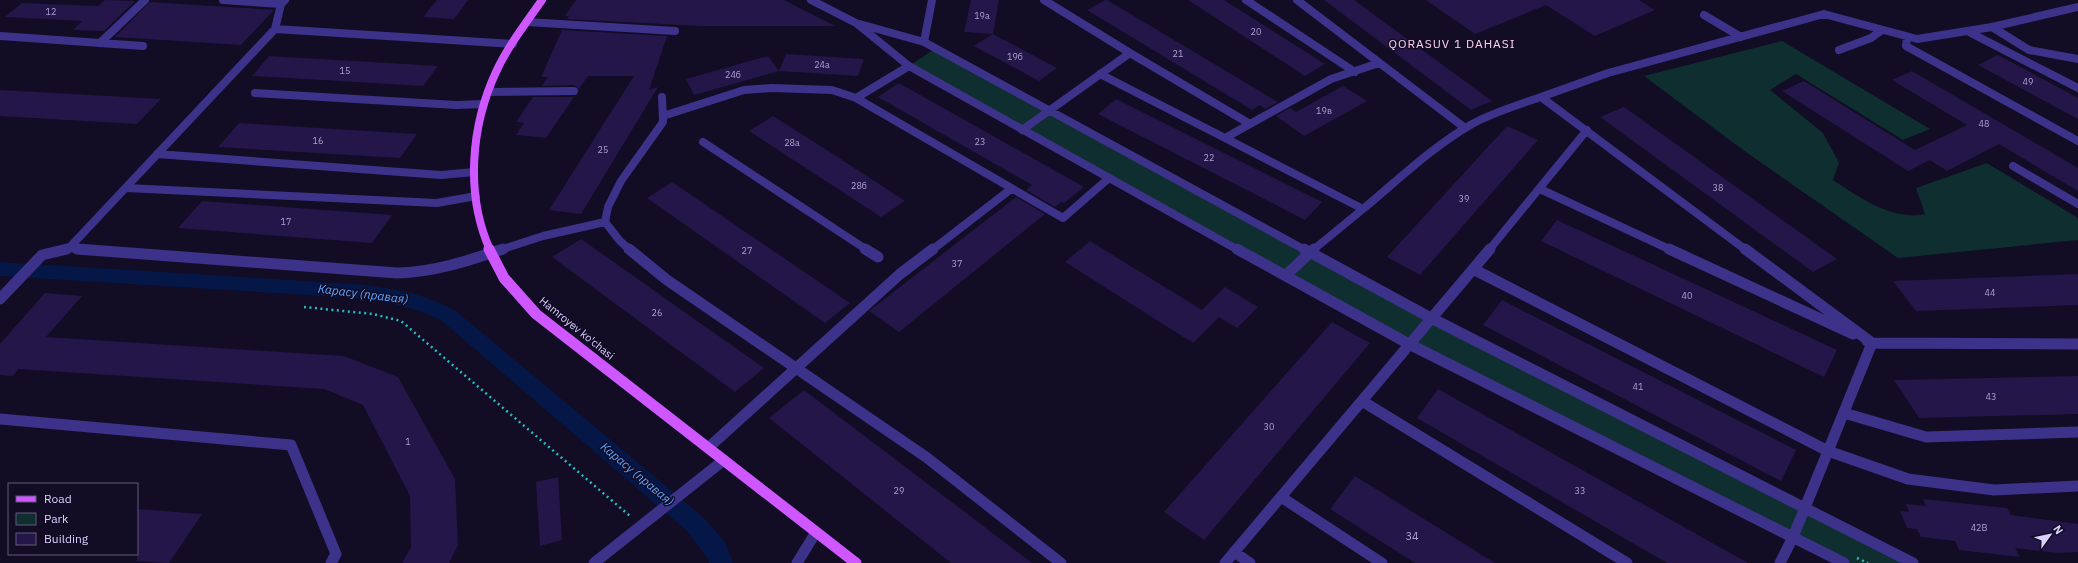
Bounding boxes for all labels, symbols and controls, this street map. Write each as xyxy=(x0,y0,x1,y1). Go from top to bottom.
house number: 12 xyxy=(46,6,56,17)
house number: 19а xyxy=(974,10,990,21)
house number: 20 xyxy=(1251,26,1261,37)
district label: QORASUV 1 DAHASI xyxy=(1388,36,1516,51)
house number: 21 xyxy=(1173,48,1183,59)
house number: 19б xyxy=(1007,51,1023,62)
house number: 24а xyxy=(814,59,830,70)
house number: 15 xyxy=(340,65,350,76)
house number: 24б xyxy=(725,69,741,80)
house number: 49 xyxy=(2023,76,2033,87)
house number: 19в xyxy=(1316,105,1332,116)
house number: 48 xyxy=(1979,118,1989,129)
house number: 16 xyxy=(313,135,323,146)
house number: 23 xyxy=(975,136,985,147)
house number: 28а xyxy=(784,137,800,148)
house number: 25 xyxy=(598,144,608,155)
house number: 22 xyxy=(1204,152,1214,163)
house number: 28б xyxy=(851,180,867,191)
house number: 38 xyxy=(1713,182,1723,193)
house number: 39 xyxy=(1459,193,1469,204)
house number: 17 xyxy=(281,216,291,227)
house number: 27 xyxy=(742,245,752,256)
house number: 37 xyxy=(952,258,962,269)
water label: Карасу (правая) xyxy=(317,281,409,306)
house number: 44 xyxy=(1985,287,1995,298)
house number: 40 xyxy=(1682,290,1692,301)
street label: Hamroyev ko'chasi xyxy=(537,293,617,363)
house number: 26 xyxy=(652,307,662,318)
house number: 41 xyxy=(1633,381,1643,392)
house number: 43 xyxy=(1986,391,1996,402)
house number: 30 xyxy=(1264,421,1274,432)
house number: 1 xyxy=(405,436,411,447)
water label: Карасу (правая) xyxy=(598,439,677,509)
legend xyxy=(8,483,138,555)
house number: 29 xyxy=(894,485,904,496)
house number: 33 xyxy=(1575,485,1585,496)
text: Road xyxy=(44,491,72,506)
text: Park xyxy=(44,511,69,526)
north arrow xyxy=(2030,515,2070,555)
house number: 42В xyxy=(1971,522,1987,533)
text: N xyxy=(2050,522,2066,537)
house number: 34 xyxy=(1405,529,1419,543)
text: Building xyxy=(44,531,89,546)

